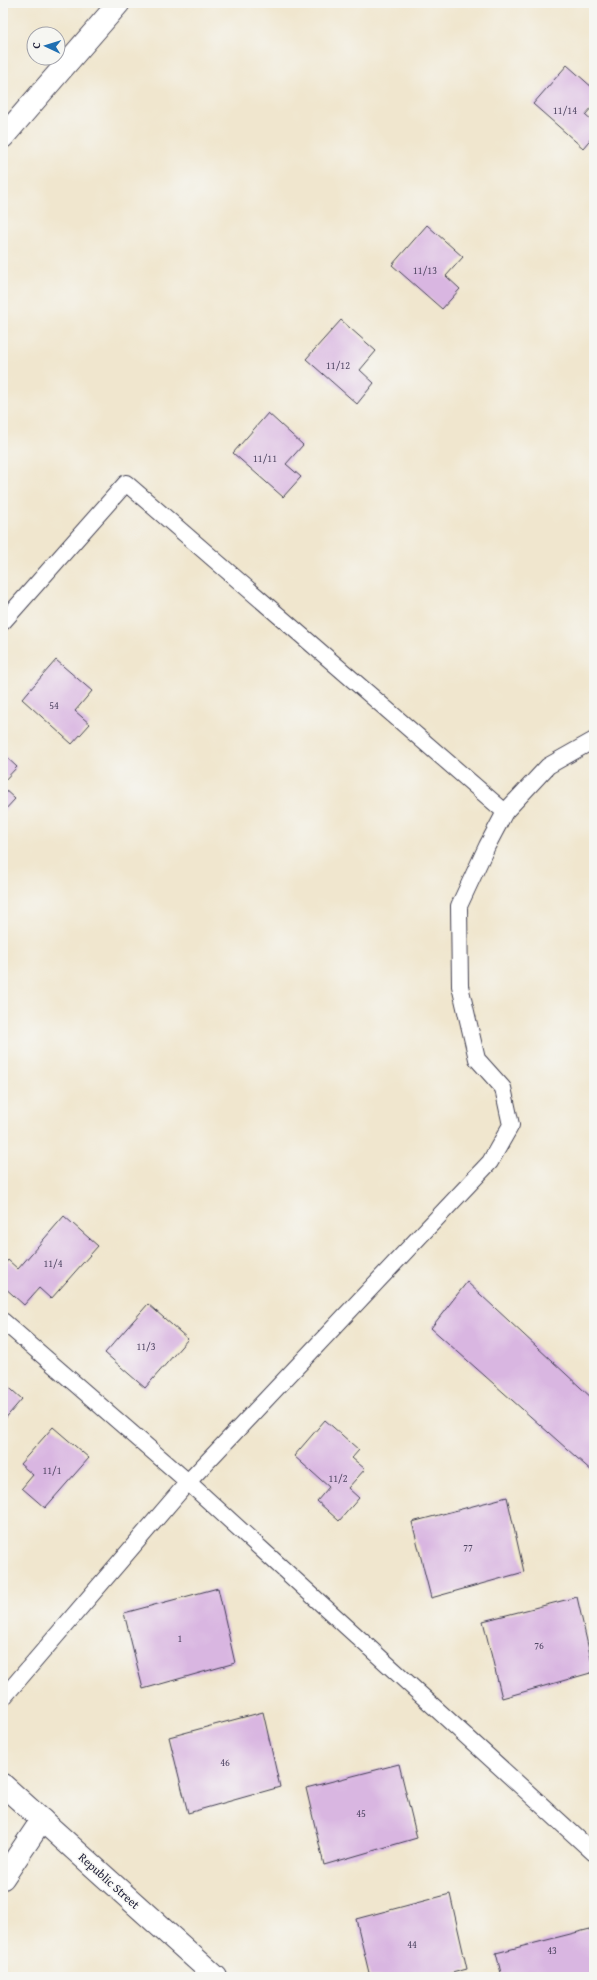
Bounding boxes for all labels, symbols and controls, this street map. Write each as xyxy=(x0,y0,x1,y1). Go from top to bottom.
north arrow xyxy=(26,26,66,66)
text: С xyxy=(28,42,44,49)
house number: 11/14 xyxy=(553,103,577,118)
house number: 11/13 xyxy=(413,263,437,278)
house number: 11/12 xyxy=(326,358,350,373)
house number: 11/11 xyxy=(253,451,277,466)
house number: 54 xyxy=(49,698,59,713)
house number: 11/4 xyxy=(43,1256,63,1271)
house number: 11/3 xyxy=(136,1339,156,1354)
house number: 11/1 xyxy=(42,1463,62,1478)
house number: 11/2 xyxy=(328,1471,348,1486)
house number: 77 xyxy=(463,1540,473,1555)
house number: 1 xyxy=(178,1631,183,1646)
house number: 76 xyxy=(534,1638,544,1653)
house number: 46 xyxy=(220,1755,230,1770)
house number: 45 xyxy=(356,1806,366,1821)
street label: Republic Street xyxy=(75,1849,144,1913)
house number: 44 xyxy=(407,1937,417,1952)
house number: 43 xyxy=(547,1943,557,1958)

